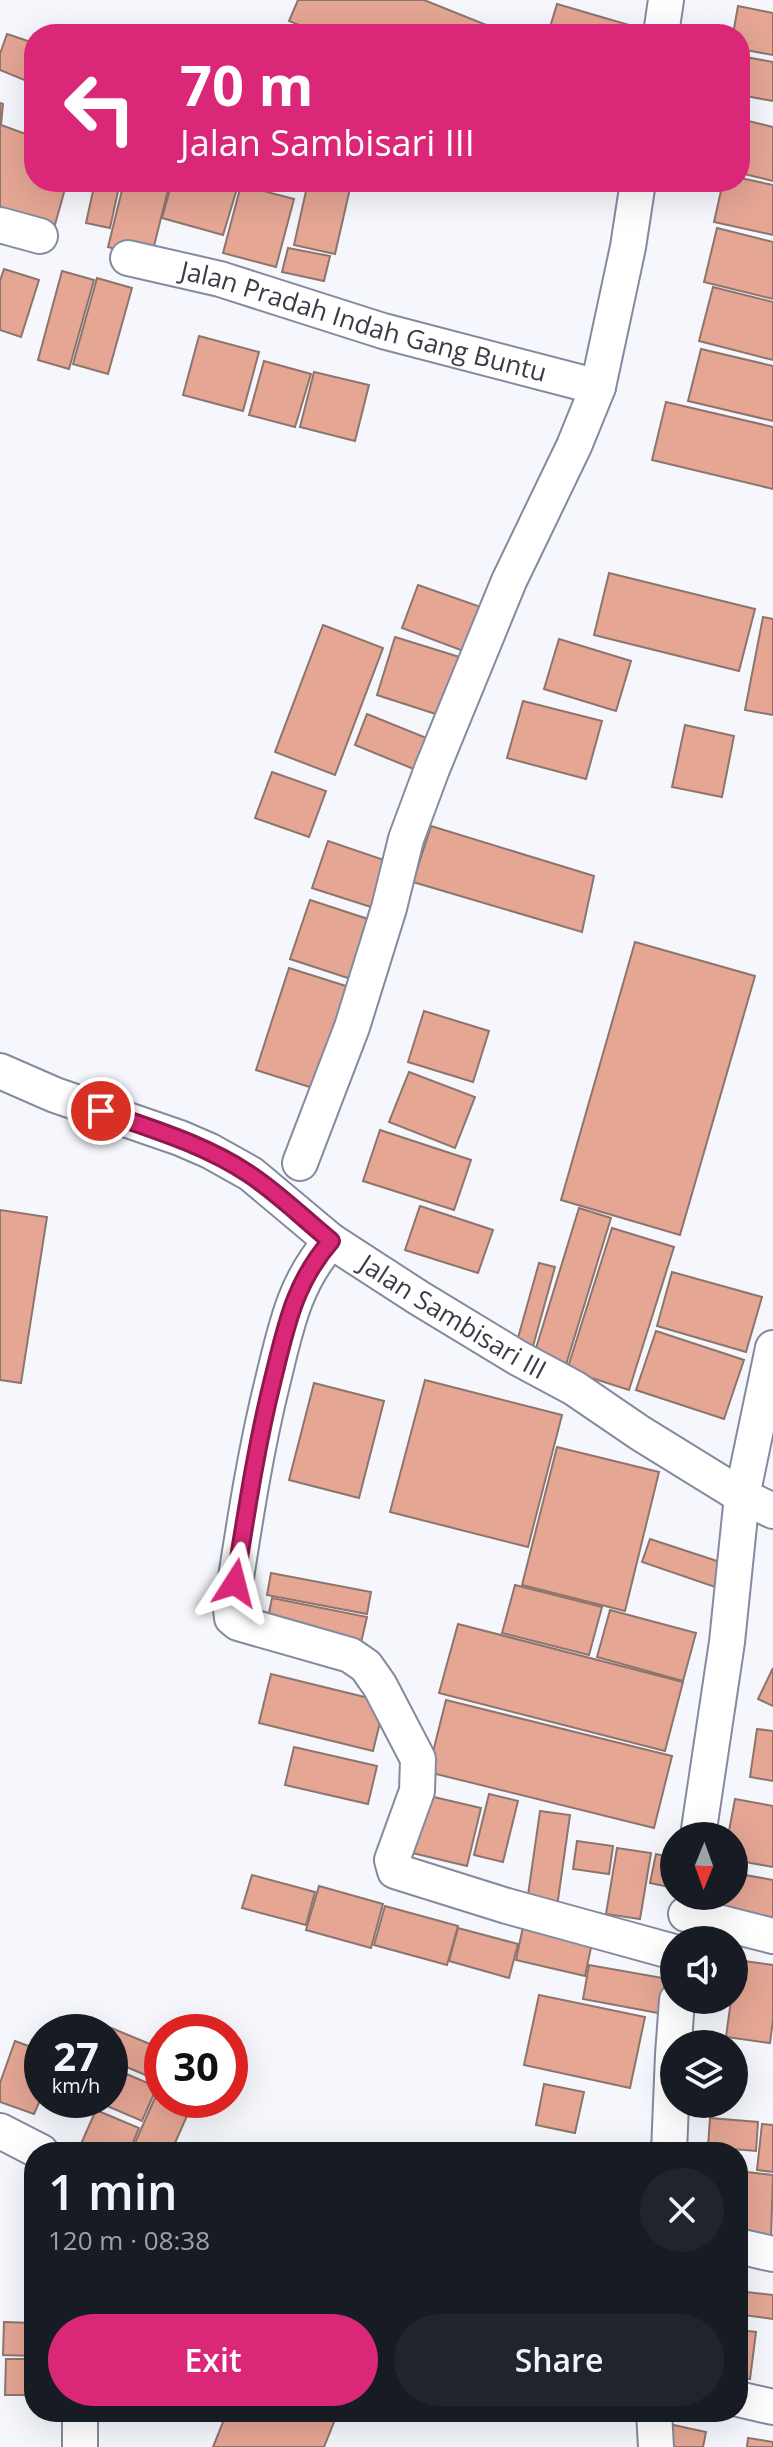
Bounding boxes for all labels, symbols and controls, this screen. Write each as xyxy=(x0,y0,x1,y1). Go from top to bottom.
text: 70 m xyxy=(180,46,314,122)
icon: left xyxy=(48,56,152,160)
text: Jalan Sambisari III xyxy=(180,118,475,167)
street label: Jalan Pradah Indah Gang Buntu xyxy=(174,251,551,390)
pin xyxy=(67,1077,135,1145)
icon: arrive xyxy=(79,1089,123,1133)
street label: Jalan Sambisari III xyxy=(350,1244,553,1387)
position arrow xyxy=(193,1541,277,1625)
north arrow xyxy=(660,1822,748,1910)
map controls xyxy=(660,1822,748,2118)
button: sound xyxy=(660,1926,748,2014)
speed limit sign: 30 xyxy=(144,2014,248,2118)
text: 27 xyxy=(53,2028,99,2083)
button: layers xyxy=(660,2030,748,2118)
text: km/h xyxy=(52,2072,100,2099)
text: 1 min xyxy=(48,2159,178,2224)
button: close xyxy=(640,2168,724,2252)
text: 120 m · 08:38 xyxy=(48,2222,210,2258)
button: Exit xyxy=(48,2314,378,2406)
button: Share xyxy=(394,2314,724,2406)

